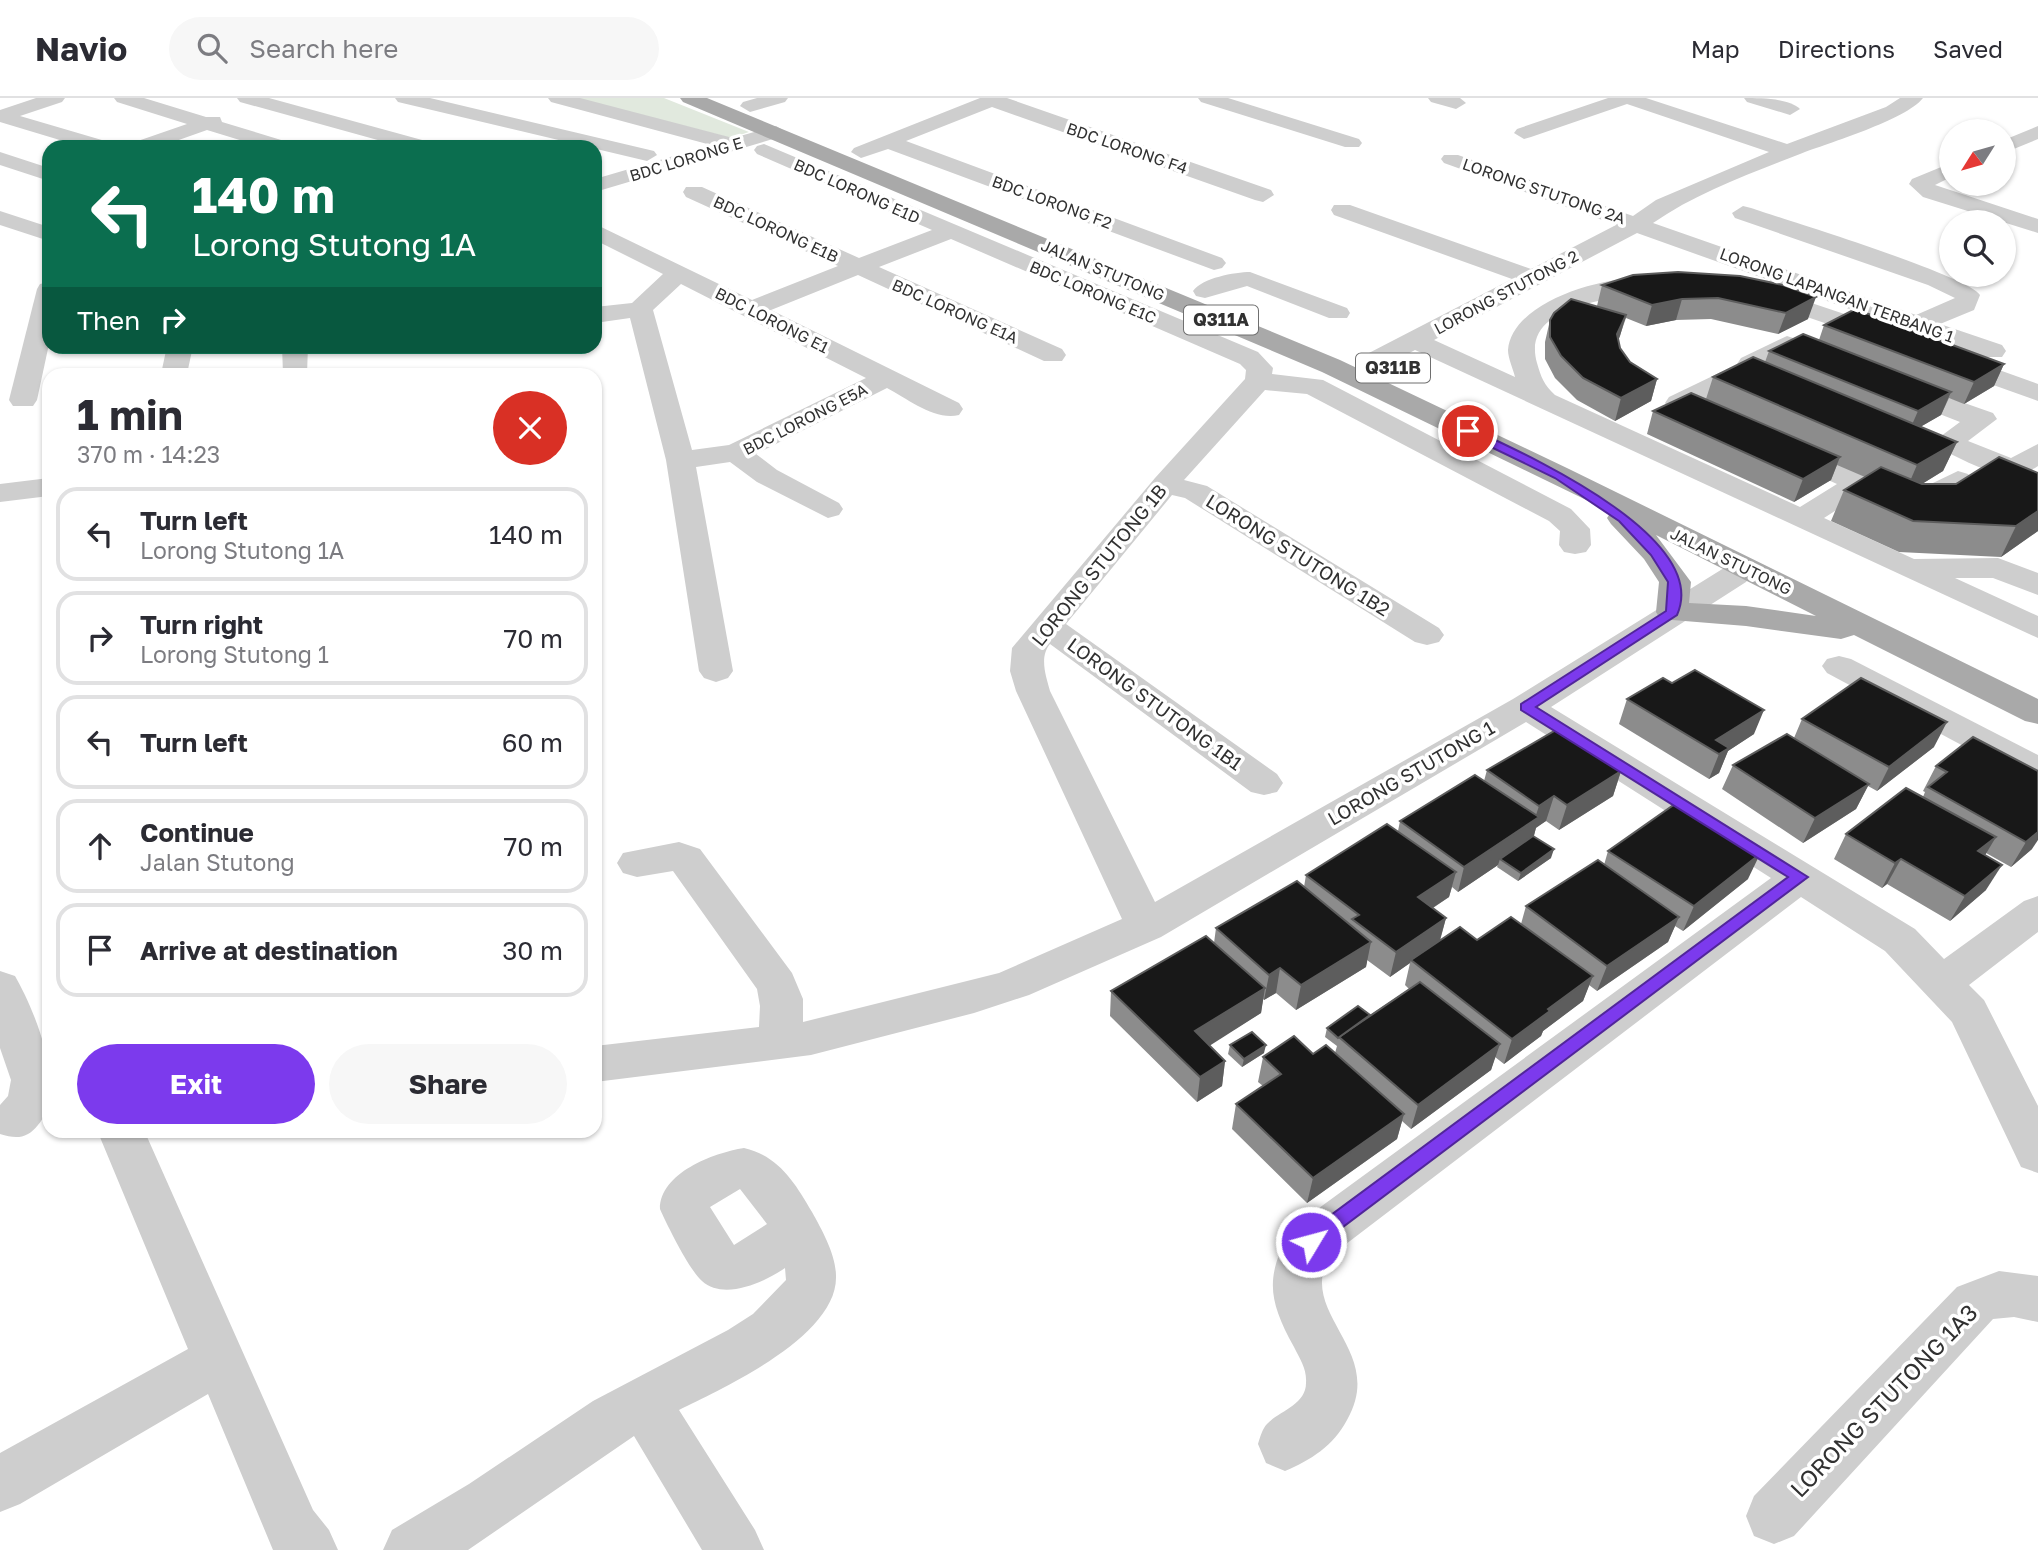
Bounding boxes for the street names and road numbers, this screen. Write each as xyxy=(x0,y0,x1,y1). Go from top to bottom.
street label: BDC LORONG F4 xyxy=(1064,118,1190,178)
street label: BDC LORONG E xyxy=(627,132,745,186)
street label: BDC LORONG E1D xyxy=(791,154,923,228)
street label: LORONG STUTONG 2A xyxy=(1460,154,1628,228)
street label: BDC LORONG F2 xyxy=(989,171,1115,233)
street label: BDC LORONG E1B xyxy=(710,191,842,267)
street label: JALAN STUTONG xyxy=(1038,235,1168,305)
street label: LORONG LAPANGAN TERBANG 1 xyxy=(1717,243,1957,347)
street label: LORONG STUTONG 2 xyxy=(1431,246,1581,338)
street label: BDC LORONG E1C xyxy=(1027,256,1159,328)
street label: BDC LORONG E1A xyxy=(889,274,1021,348)
street label: BDC LORONG E1 xyxy=(712,283,832,357)
road number: Q311A xyxy=(1184,306,1258,334)
road number: Q311B xyxy=(1356,354,1430,382)
street label: BDC LORONG E5A xyxy=(739,379,871,459)
street label: LORONG STUTONG 1B xyxy=(1026,479,1171,650)
street label: LORONG STUTONG 1B2 xyxy=(1202,489,1394,621)
street label: JALAN STUTONG xyxy=(1667,523,1795,599)
street label: LORONG STUTONG 1B1 xyxy=(1063,632,1247,775)
street label: LORONG STUTONG 1 xyxy=(1323,715,1498,830)
street label: LORONG STUTONG 1A3 xyxy=(1784,1298,1983,1503)

